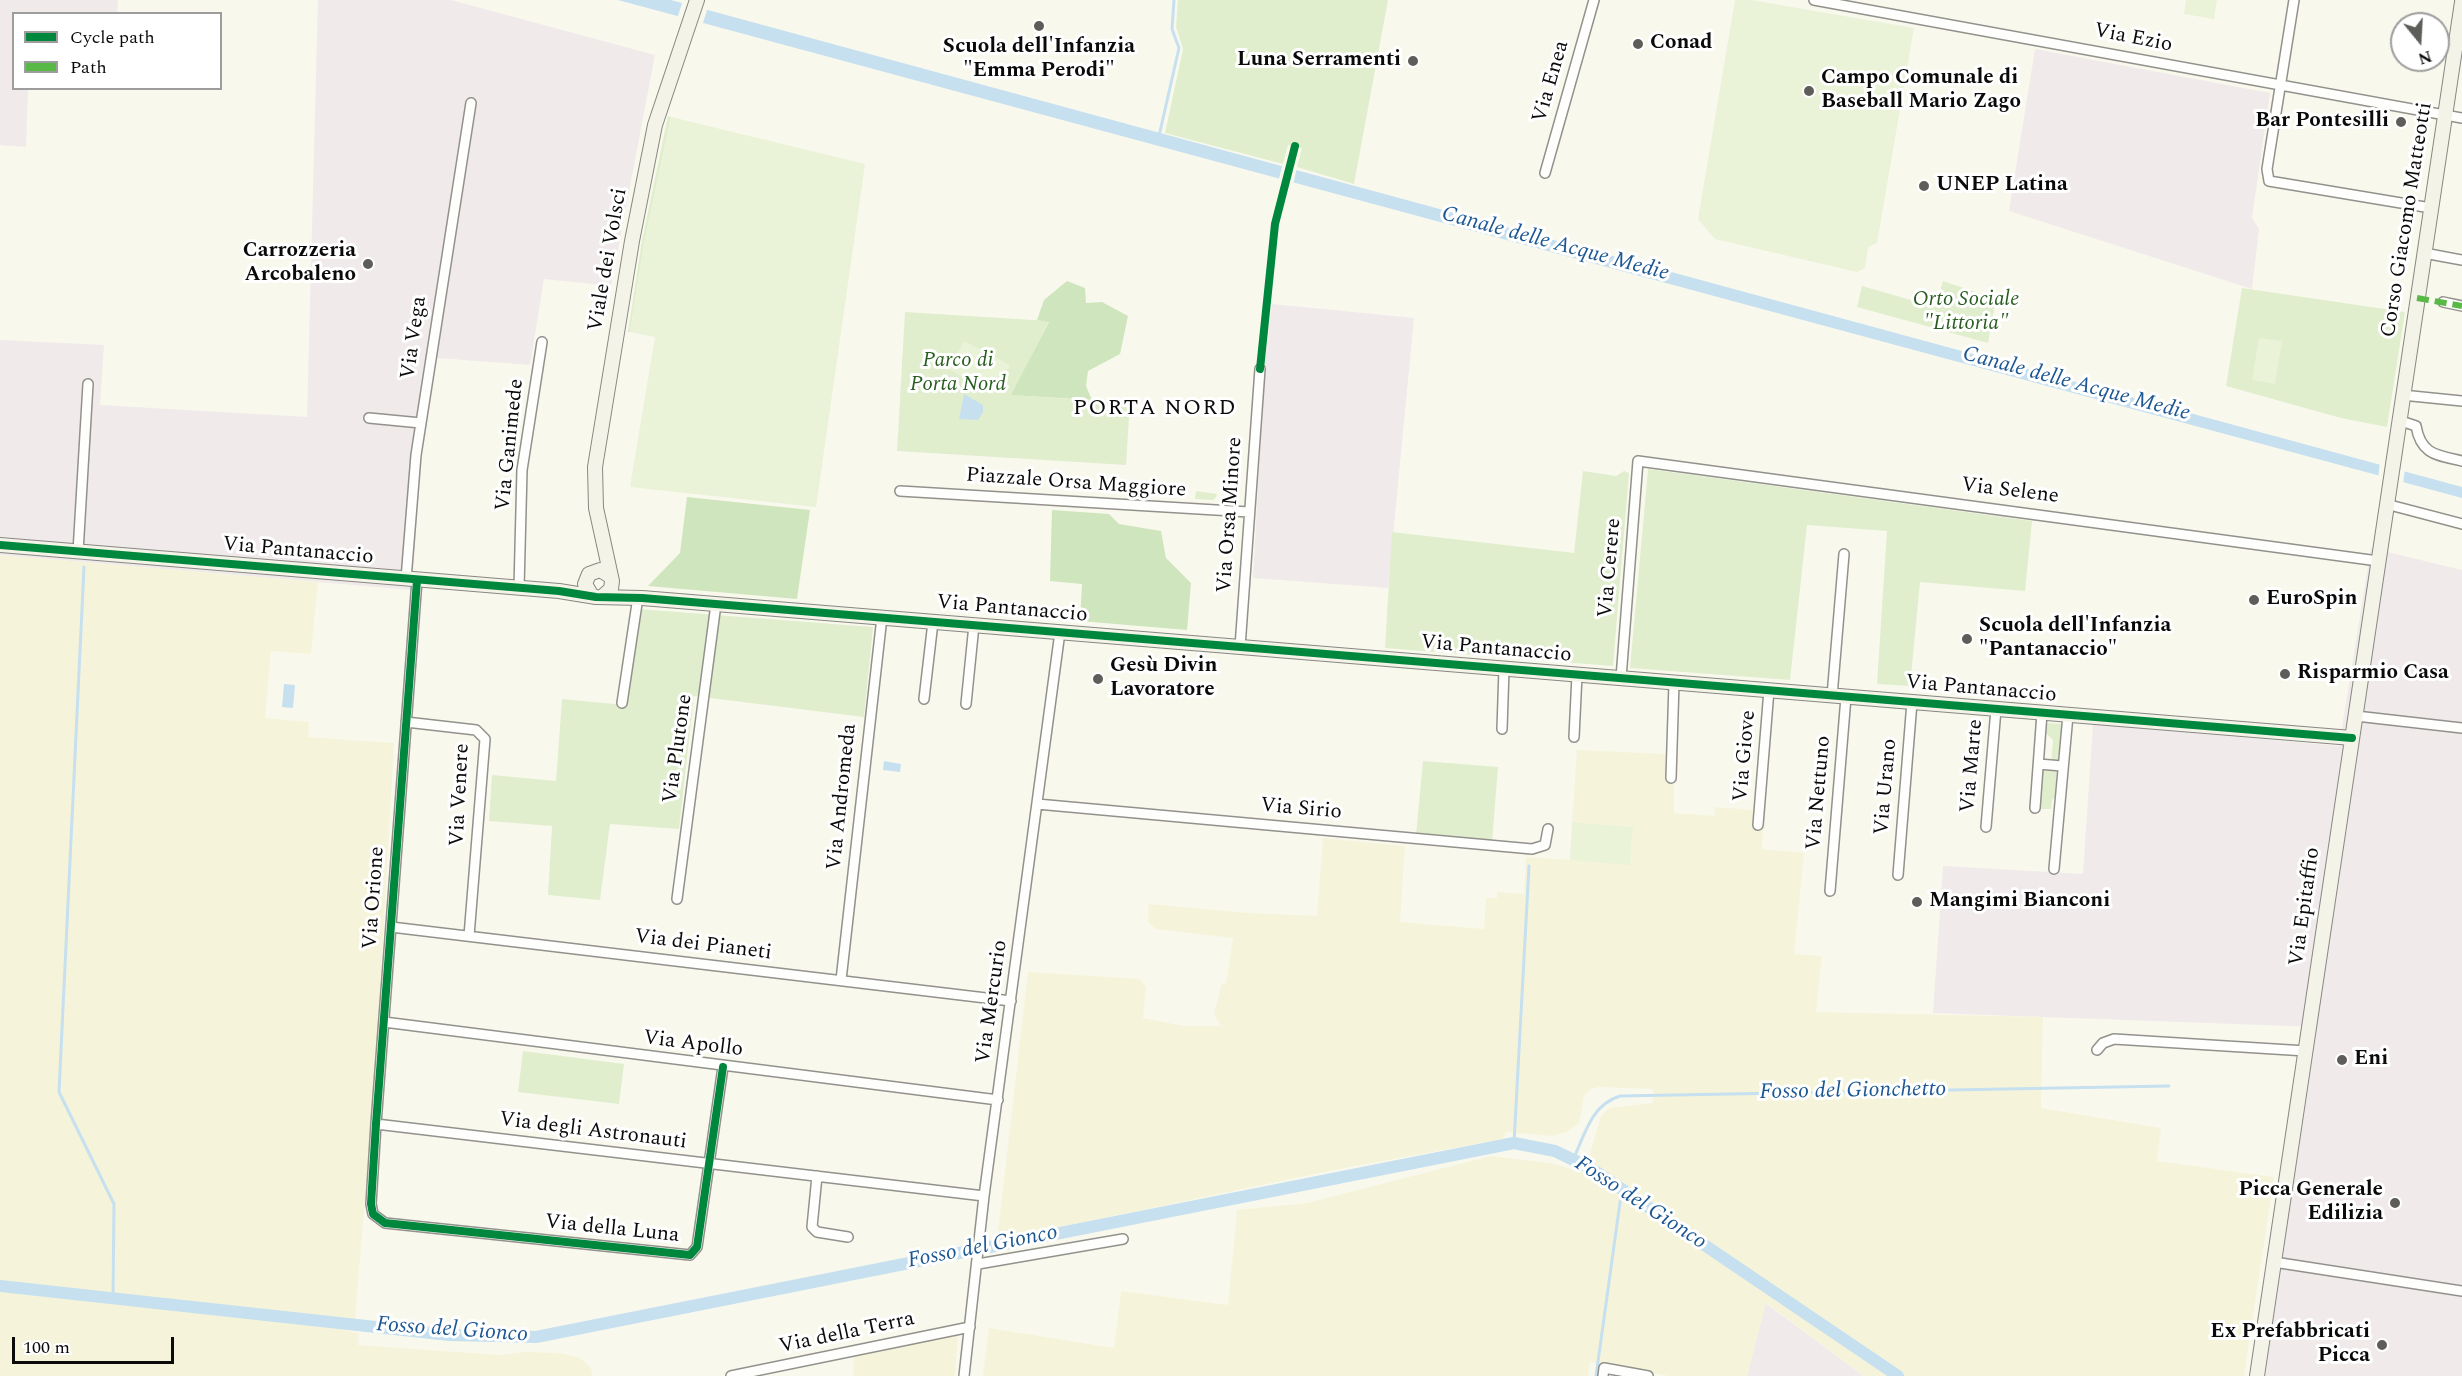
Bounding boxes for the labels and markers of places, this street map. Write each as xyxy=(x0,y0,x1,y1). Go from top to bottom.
marker: Scuola dell'Infanzia "Emma Perodi" xyxy=(1032,19,1046,33)
place label: Conad xyxy=(1650,31,1712,57)
place label: Scuola dell'Infanzia "Emma Perodi" xyxy=(943,35,1135,85)
marker: Conad xyxy=(1631,37,1645,51)
place label: Luna Serramenti xyxy=(1237,48,1401,74)
marker: Luna Serramenti xyxy=(1406,54,1420,68)
place label: Campo Comunale di Baseball Mario Zago xyxy=(1821,66,2021,116)
marker: Campo Comunale di Baseball Mario Zago xyxy=(1802,84,1816,98)
place label: Bar Pontesilli xyxy=(2255,109,2389,135)
marker: Bar Pontesilli xyxy=(2394,115,2408,129)
place label: UNEP Latina xyxy=(1936,173,2068,199)
marker: UNEP Latina xyxy=(1917,179,1931,193)
place label: Carrozzeria Arcobaleno xyxy=(243,239,356,289)
marker: Carrozzeria Arcobaleno xyxy=(361,257,375,271)
place label: EuroSpin xyxy=(2266,587,2357,613)
marker: EuroSpin xyxy=(2247,593,2261,607)
place label: Scuola dell'Infanzia "Pantanaccio" xyxy=(1979,614,2171,664)
marker: Scuola dell'Infanzia "Pantanaccio" xyxy=(1960,632,1974,646)
place label: Gesù Divin Lavoratore xyxy=(1110,654,1217,704)
place label: Risparmio Casa xyxy=(2297,661,2449,687)
marker: Risparmio Casa xyxy=(2278,667,2292,681)
marker: Gesù Divin Lavoratore xyxy=(1091,672,1105,686)
place label: Mangimi Bianconi xyxy=(1929,889,2110,915)
marker: Mangimi Bianconi xyxy=(1910,895,1924,909)
place label: Eni xyxy=(2354,1047,2388,1073)
marker: Eni xyxy=(2335,1053,2349,1067)
place label: Picca Generale Edilizia xyxy=(2238,1178,2383,1228)
marker: Picca Generale Edilizia xyxy=(2388,1196,2402,1210)
place label: Ex Prefabbricati Picca xyxy=(2210,1320,2370,1370)
marker: Ex Prefabbricati Picca xyxy=(2375,1338,2389,1352)

